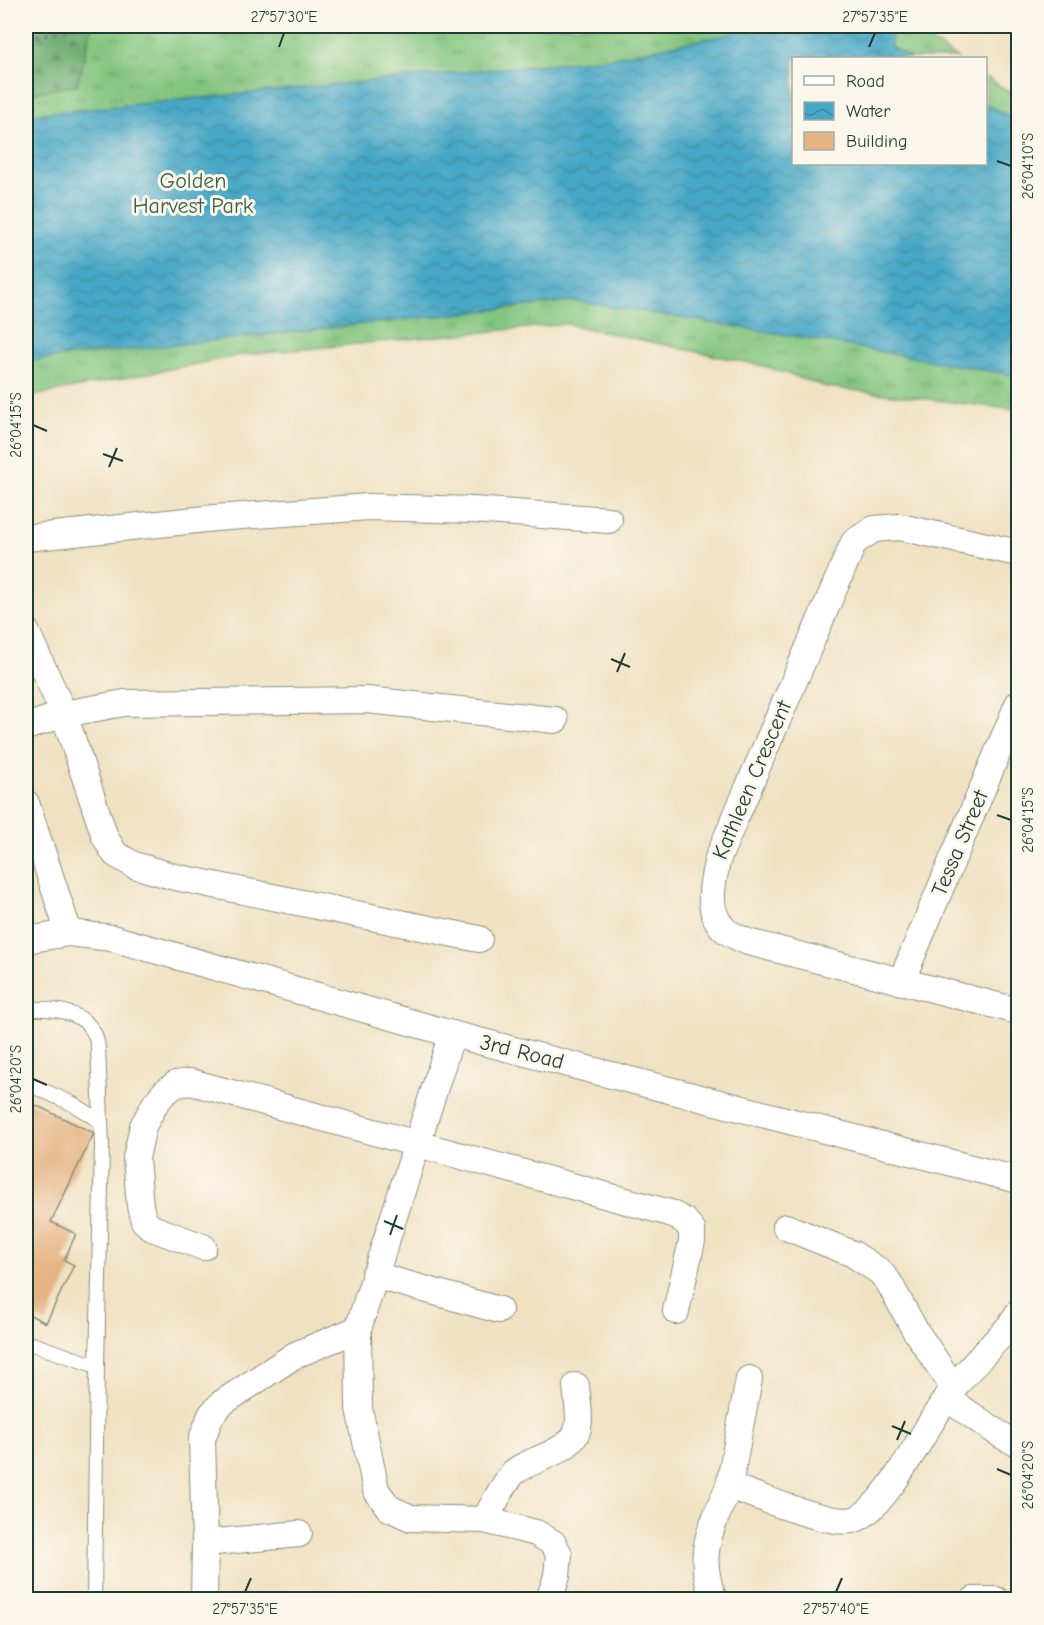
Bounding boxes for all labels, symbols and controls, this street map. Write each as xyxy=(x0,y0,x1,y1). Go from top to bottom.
text: 27°57'30"E xyxy=(251,8,317,26)
text: 27°57'35"E xyxy=(842,8,908,26)
legend xyxy=(792,57,987,165)
text: Road xyxy=(846,71,885,92)
text: Water xyxy=(846,101,891,122)
text: Building xyxy=(846,131,908,152)
text: 26°04'10"S xyxy=(1019,133,1037,199)
park label: Golden Harvest Park xyxy=(133,168,254,219)
text: 26°04'15"S xyxy=(7,392,25,458)
street label: Kathleen Crescent xyxy=(707,696,797,863)
street label: Tessa Street xyxy=(926,785,994,900)
text: 26°04'15"S xyxy=(1019,787,1037,853)
street label: 3rd Road xyxy=(477,1029,567,1075)
text: 26°04'20"S xyxy=(7,1045,25,1113)
text: 26°04'20"S xyxy=(1019,1441,1037,1509)
text: 27°57'35"E xyxy=(212,1600,278,1618)
text: 27°57'40"E xyxy=(803,1600,869,1618)

